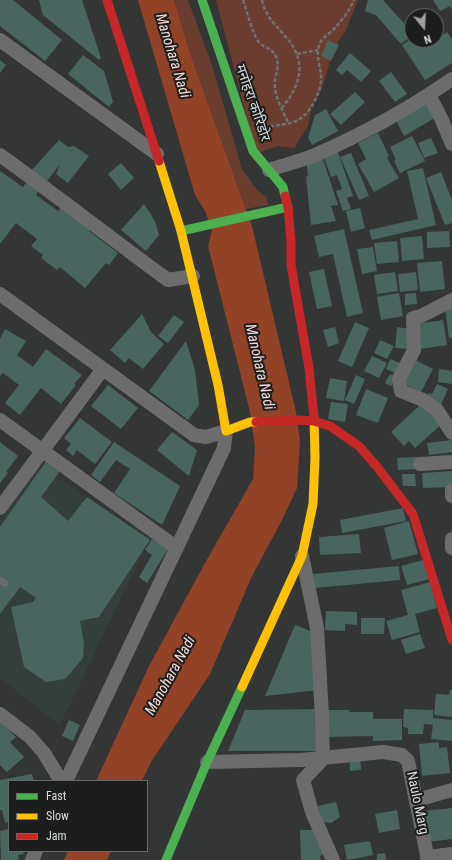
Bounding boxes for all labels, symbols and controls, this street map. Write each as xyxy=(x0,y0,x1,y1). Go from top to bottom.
north arrow xyxy=(404,8,444,48)
water label: Manohara Nadi xyxy=(151,12,193,100)
text: N xyxy=(422,32,433,46)
street label: मनोहरा कोरिडोर xyxy=(231,62,273,144)
water label: Manohara Nadi xyxy=(240,322,278,412)
water label: Manohara Nadi xyxy=(142,633,200,719)
street label: Naulo Marg xyxy=(402,770,432,836)
legend xyxy=(8,780,148,852)
text: Fast xyxy=(46,789,66,803)
text: Slow xyxy=(46,809,69,823)
text: Jam xyxy=(46,829,67,843)

